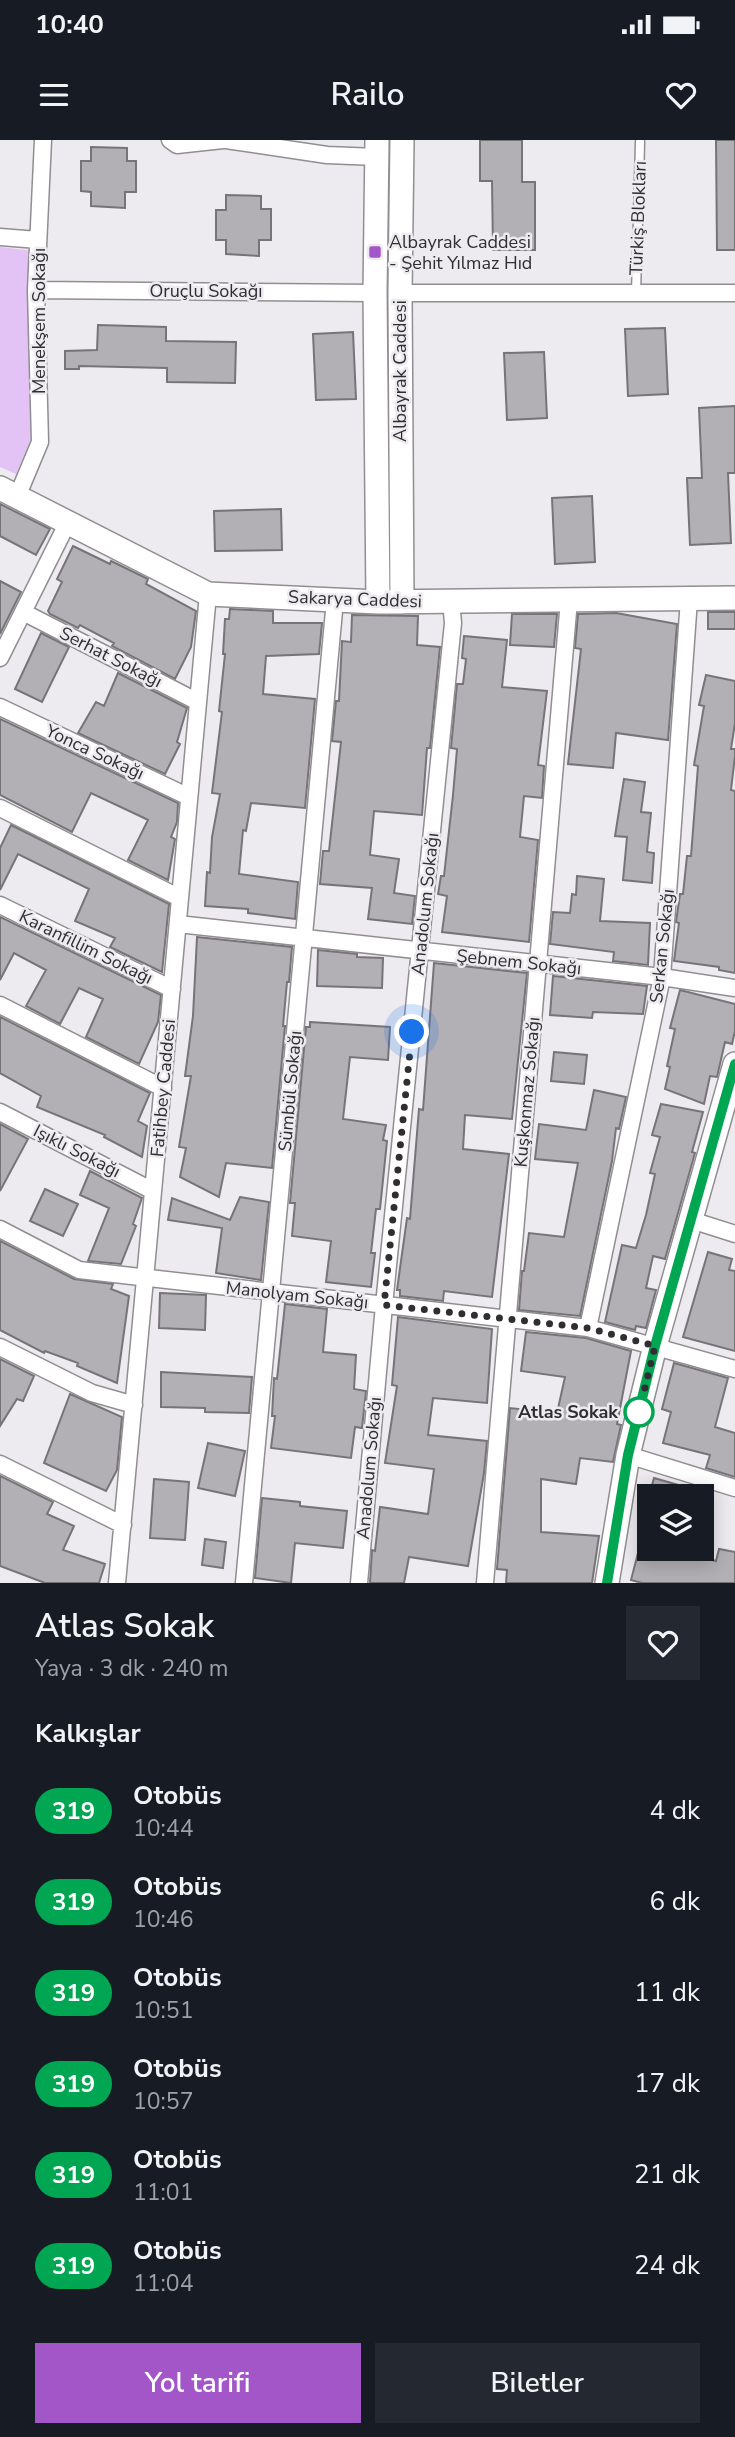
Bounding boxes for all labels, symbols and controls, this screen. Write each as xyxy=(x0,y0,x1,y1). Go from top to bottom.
text: 10:40 xyxy=(35,7,104,42)
text: Railo xyxy=(330,73,405,116)
icon: menu xyxy=(35,76,73,114)
icon: heart xyxy=(662,76,700,114)
street label: Türkiş Blokları xyxy=(624,160,652,276)
place label: Albayrak Caddesi - Şehit Yılmaz Hıd xyxy=(389,230,532,275)
marker: Albayrak Caddesi - Şehit Yılmaz Hıd xyxy=(367,244,383,260)
street label: Menekşem Sokağı xyxy=(27,248,51,394)
street label: Oruçlu Sokağı xyxy=(150,279,263,303)
street label: Albayrak Caddesi xyxy=(388,300,412,442)
street label: Sakarya Caddesi xyxy=(288,585,422,613)
street label: Serhat Sokağı xyxy=(56,621,166,693)
street label: Yonca Sokağı xyxy=(41,718,148,785)
street label: Anadolum Sokağı xyxy=(406,832,444,976)
street label: Serkan Sokağı xyxy=(644,888,680,1004)
street label: Karanfillim Sokağı xyxy=(15,904,157,990)
street label: Şebnem Sokağı xyxy=(455,944,583,980)
your location xyxy=(394,1014,429,1049)
street label: Kuşkonmaz Sokağı xyxy=(508,1016,546,1168)
street label: Fatihbey Caddesi xyxy=(145,1018,181,1158)
street label: Sümbül Sokağı xyxy=(273,1029,307,1153)
street label: Işıklı Sokağı xyxy=(29,1119,125,1183)
street label: Manolyam Sokağı xyxy=(225,1276,369,1314)
street label: Anadolum Sokağı xyxy=(351,1396,387,1540)
marker: Atlas Sokak xyxy=(624,1397,654,1427)
place label: Atlas Sokak xyxy=(518,1400,618,1424)
map controls xyxy=(637,1484,714,1561)
button: layers xyxy=(637,1484,714,1561)
text: Atlas Sokak xyxy=(35,1604,214,1649)
button: heart xyxy=(626,1606,700,1680)
text: Yaya · 3 dk · 240 m xyxy=(35,1653,229,1684)
text: Kalkışlar xyxy=(35,1716,141,1751)
text: Otobüs xyxy=(133,1778,222,1813)
text: 4 dk xyxy=(650,1793,700,1828)
text: 319 xyxy=(52,1795,95,1827)
text: 10:44 xyxy=(133,1813,193,1844)
text: Otobüs xyxy=(133,1869,222,1904)
text: 6 dk xyxy=(650,1884,700,1919)
text: 319 xyxy=(52,1886,95,1918)
text: 10:46 xyxy=(133,1904,193,1935)
text: Otobüs xyxy=(133,1960,222,1995)
text: 11 dk xyxy=(634,1975,700,2010)
text: 319 xyxy=(52,1977,95,2009)
text: 10:51 xyxy=(133,1995,193,2026)
text: Otobüs xyxy=(133,2051,222,2086)
text: 17 dk xyxy=(634,2066,700,2101)
text: 319 xyxy=(52,2068,95,2100)
text: 10:57 xyxy=(133,2086,193,2117)
text: Otobüs xyxy=(133,2142,222,2177)
text: 21 dk xyxy=(634,2157,700,2192)
text: 319 xyxy=(52,2159,95,2191)
text: 11:01 xyxy=(133,2177,193,2208)
text: Otobüs xyxy=(133,2233,222,2268)
text: 24 dk xyxy=(634,2248,700,2283)
text: 319 xyxy=(52,2250,95,2282)
text: 11:04 xyxy=(133,2268,193,2299)
button: Yol tarifi xyxy=(35,2343,361,2423)
button: Biletler xyxy=(375,2343,700,2423)

